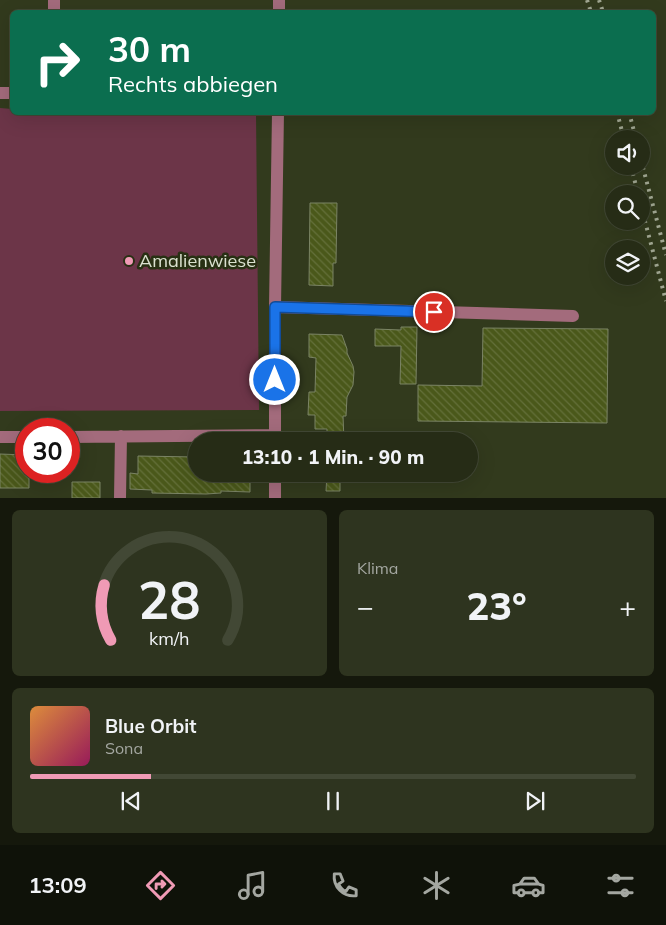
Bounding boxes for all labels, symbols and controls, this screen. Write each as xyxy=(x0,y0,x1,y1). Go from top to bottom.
text: 30 m xyxy=(108,27,191,71)
icon: right xyxy=(25,30,90,95)
text: Rechts abbiegen xyxy=(108,70,278,98)
map controls xyxy=(605,130,650,285)
button: sound xyxy=(605,130,650,175)
button: search xyxy=(605,185,650,230)
button: layers xyxy=(605,240,650,285)
place label: Amalienwiese xyxy=(139,249,256,272)
marker: Amalienwiese xyxy=(123,255,135,267)
pin xyxy=(413,291,455,333)
icon: arrive xyxy=(420,298,448,326)
position arrow xyxy=(248,353,300,405)
speed limit sign: 30 xyxy=(15,418,80,483)
text: 13:10 · 1 Min. · 90 m xyxy=(242,445,424,469)
text: Klima xyxy=(357,558,398,578)
text: 28 xyxy=(138,567,201,632)
text: 23° xyxy=(466,582,527,630)
text: − xyxy=(357,589,374,624)
text: + xyxy=(619,589,636,624)
text: km/h xyxy=(149,627,190,649)
text: Blue Orbit xyxy=(105,714,196,738)
text: Sona xyxy=(105,738,143,758)
icon: previous xyxy=(117,787,145,815)
icon: pause xyxy=(319,787,347,815)
icon: next xyxy=(521,787,549,815)
icon: directions xyxy=(143,868,178,903)
icon: music xyxy=(235,868,270,903)
icon: phone xyxy=(327,868,362,903)
icon: climate xyxy=(419,868,454,903)
icon: car xyxy=(511,868,546,903)
icon: filters xyxy=(603,868,638,903)
text: 13:09 xyxy=(28,871,87,899)

